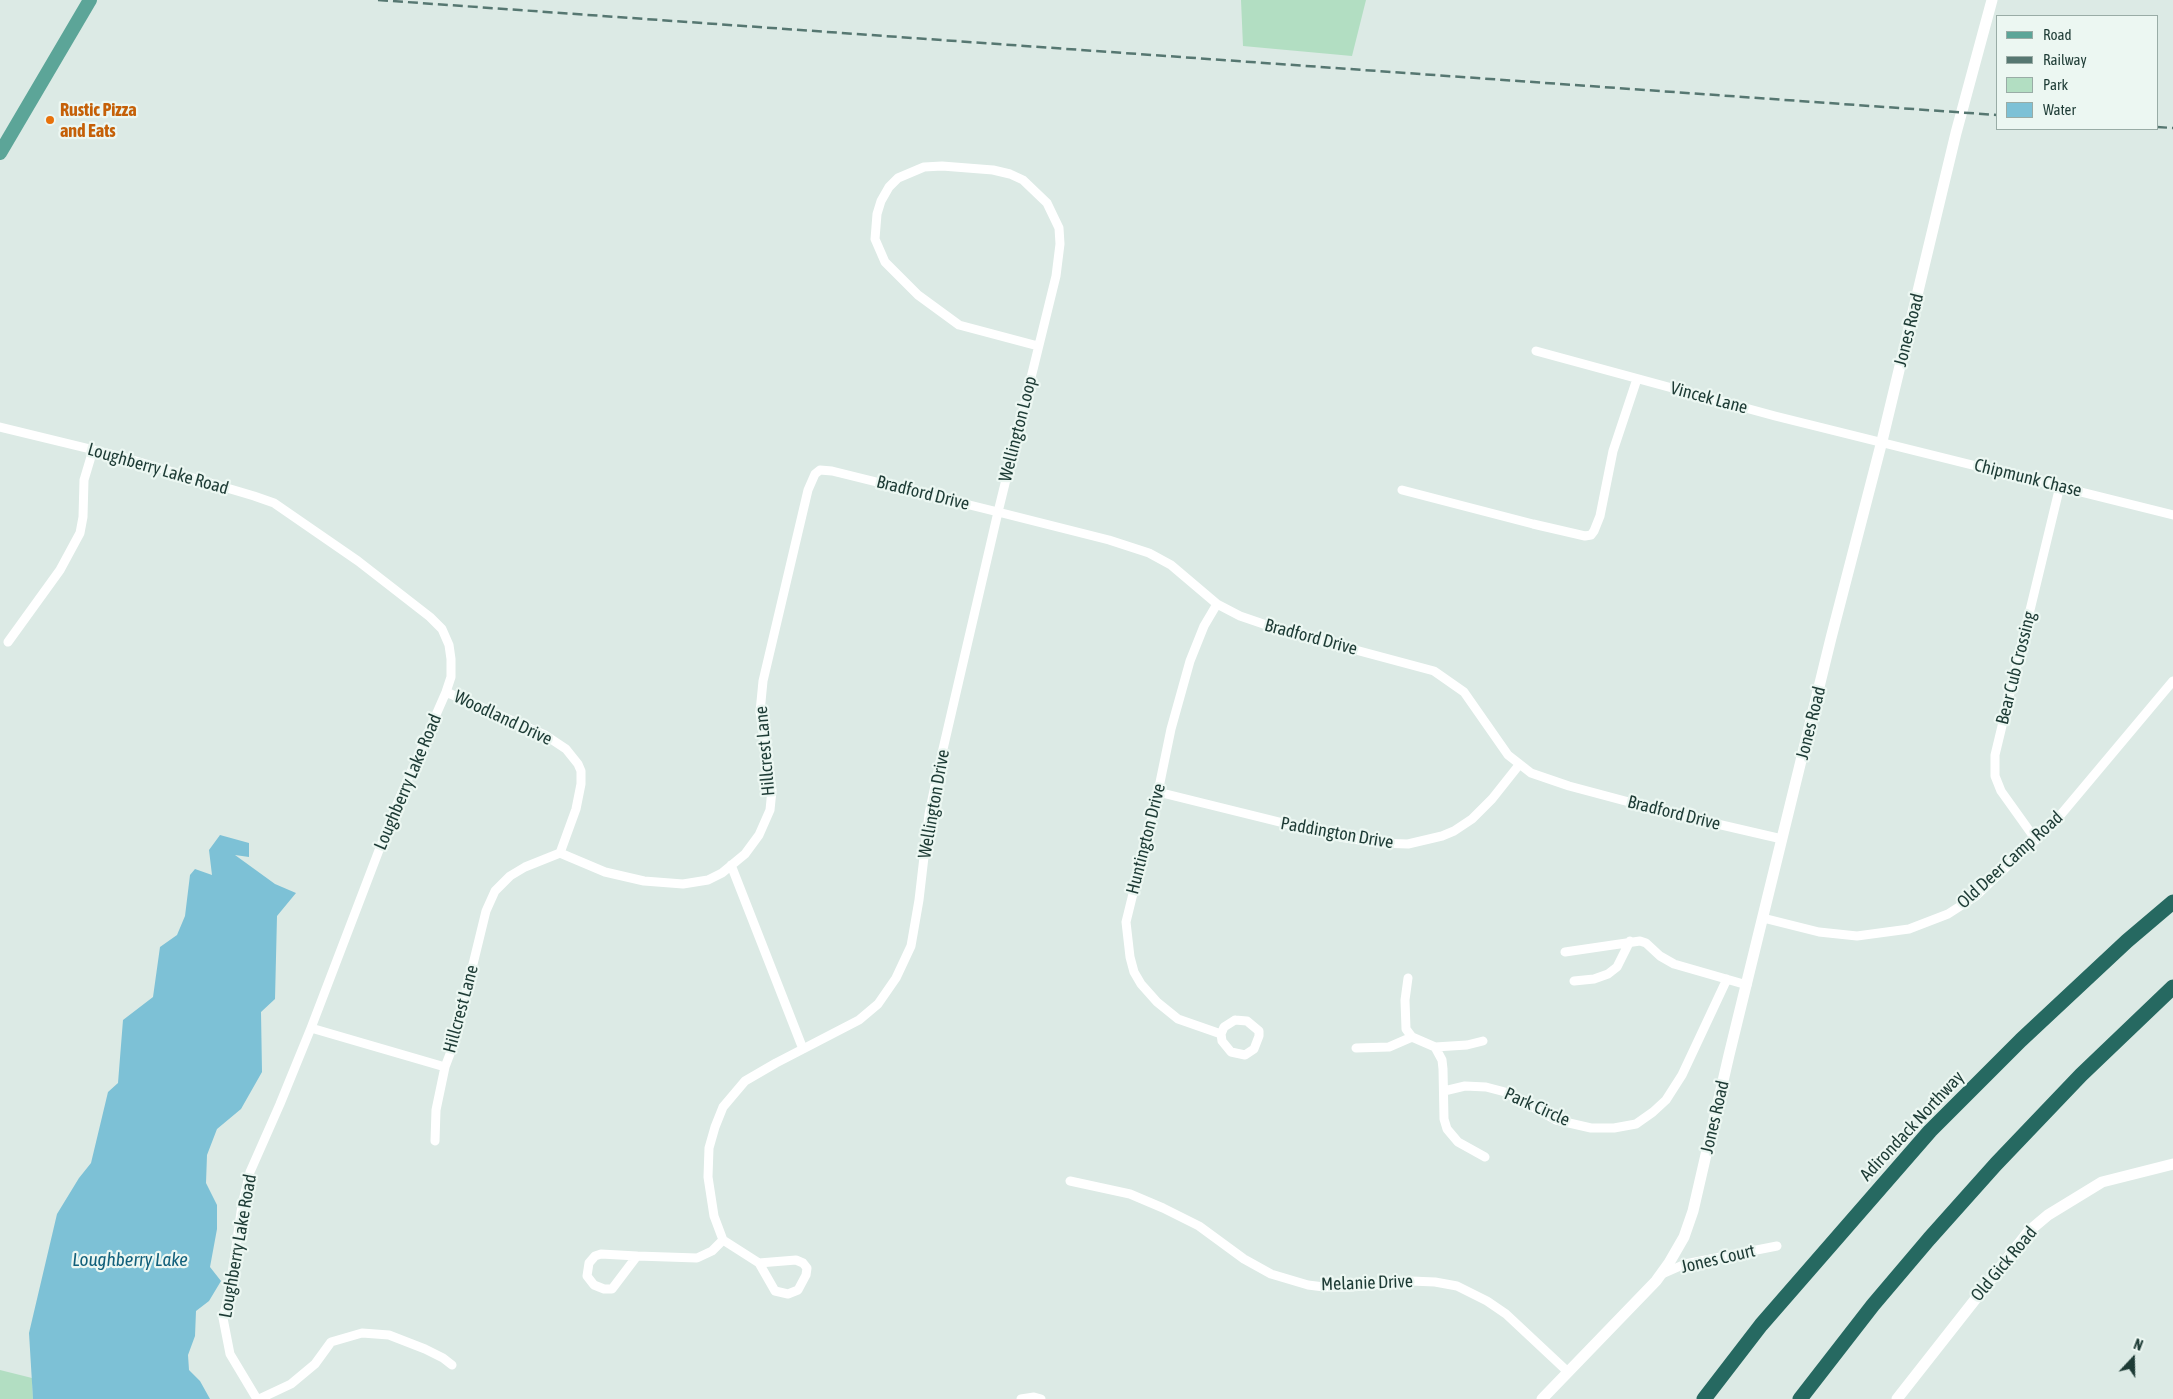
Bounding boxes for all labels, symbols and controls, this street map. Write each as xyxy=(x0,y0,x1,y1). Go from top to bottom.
legend xyxy=(1996,15,2158,130)
text: Road xyxy=(2043,26,2072,43)
text: Railway xyxy=(2043,51,2087,68)
text: Park xyxy=(2043,76,2068,93)
place label: Rustic Pizza and Eats xyxy=(60,99,137,142)
text: Water xyxy=(2043,101,2076,118)
marker: Rustic Pizza and Eats xyxy=(44,114,56,126)
street label: Jones Road xyxy=(1890,291,1928,369)
street label: Wellington Loop xyxy=(994,374,1042,484)
street label: Vincek Lane xyxy=(1668,377,1750,419)
street label: Loughberry Lake Road xyxy=(85,439,231,499)
street label: Chipmunk Chase xyxy=(1972,454,2084,502)
street label: Bradford Drive xyxy=(874,471,972,515)
street label: Bear Cub Crossing xyxy=(1992,609,2040,727)
street label: Bradford Drive xyxy=(1262,614,1360,660)
street label: Jones Road xyxy=(1792,684,1830,762)
street label: Woodland Drive xyxy=(451,686,555,750)
street label: Hillcrest Lane xyxy=(750,705,780,797)
street label: Loughberry Lake Road xyxy=(370,711,446,853)
street label: Wellington Drive xyxy=(914,748,954,860)
street label: Huntington Drive xyxy=(1122,781,1170,897)
street label: Bradford Drive xyxy=(1625,791,1723,835)
street label: Old Deer Camp Road xyxy=(1953,807,2067,913)
street label: Paddington Drive xyxy=(1279,812,1395,854)
street label: Hillcrest Lane xyxy=(439,963,483,1055)
street label: Adirondack Northway xyxy=(1856,1067,1968,1185)
street label: Jones Road xyxy=(1696,1078,1734,1156)
street label: Park Circle xyxy=(1501,1083,1573,1131)
street label: Loughberry Lake Road xyxy=(215,1172,261,1320)
street label: Old Gick Road xyxy=(1966,1222,2042,1306)
street label: Jones Court xyxy=(1679,1240,1757,1278)
water label: Loughberry Lake xyxy=(72,1249,188,1271)
street label: Melanie Drive xyxy=(1321,1271,1413,1295)
north arrow xyxy=(2108,1334,2158,1384)
text: N xyxy=(2132,1336,2145,1354)

